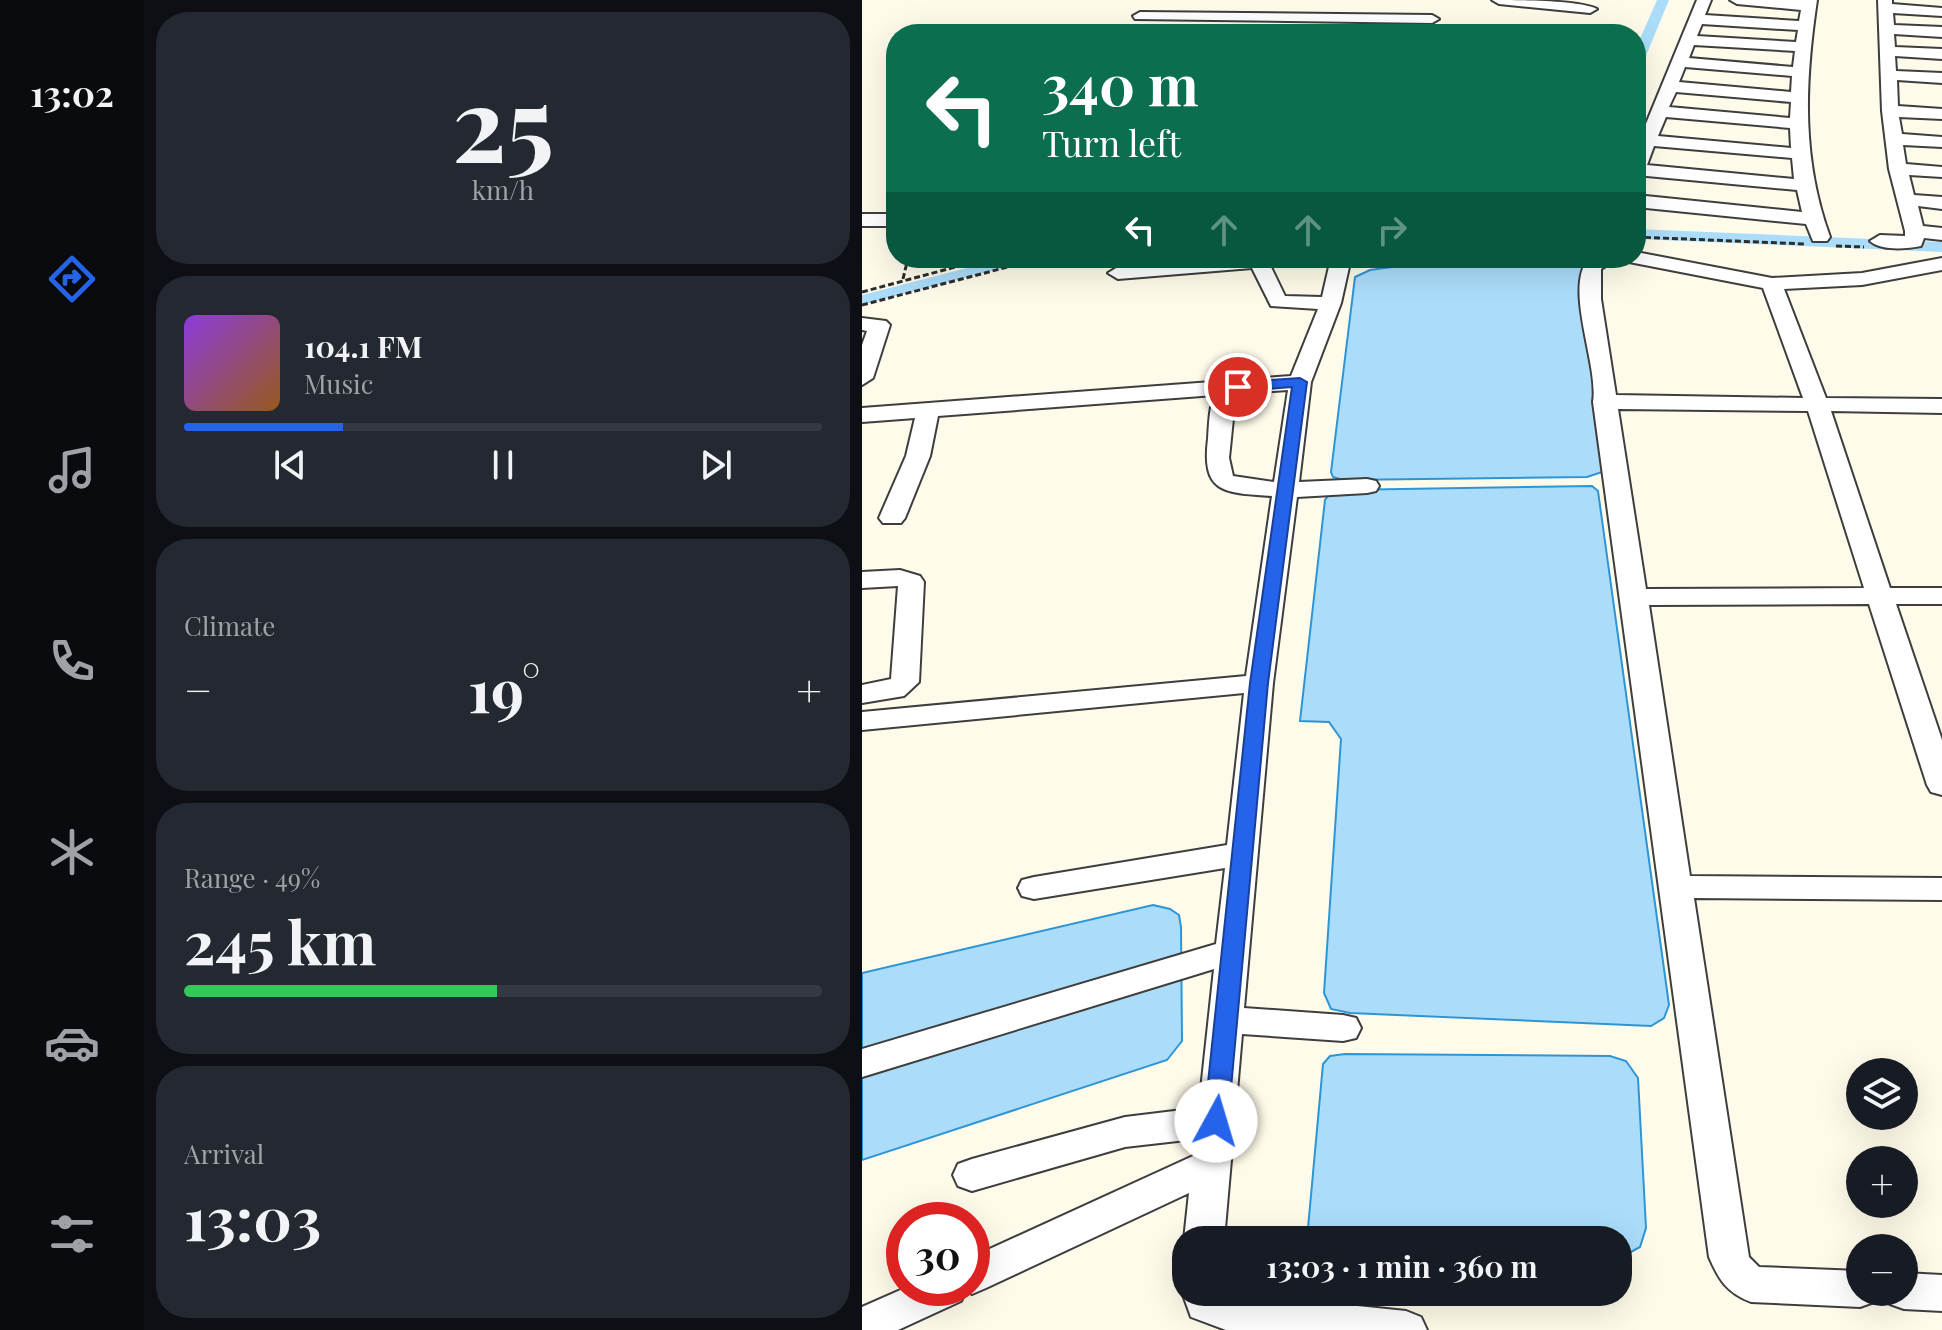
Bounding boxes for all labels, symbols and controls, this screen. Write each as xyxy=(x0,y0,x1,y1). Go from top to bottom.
text: 340 m xyxy=(1042,46,1199,121)
text: 25 xyxy=(452,50,554,189)
icon: left xyxy=(910,56,1014,160)
text: 13:02 xyxy=(30,68,114,116)
text: Turn left xyxy=(1042,118,1181,166)
text: km/h xyxy=(472,172,534,207)
icon: left xyxy=(1118,208,1162,252)
icon: ahead xyxy=(1202,208,1246,252)
icon: ahead xyxy=(1286,208,1330,252)
icon: right xyxy=(1370,208,1414,252)
icon: directions xyxy=(44,251,100,307)
text: 104.1 FM xyxy=(304,326,423,366)
pin xyxy=(1204,353,1272,421)
icon: arrive xyxy=(1216,365,1260,409)
text: Music xyxy=(304,366,373,401)
icon: music xyxy=(44,442,100,498)
icon: previous xyxy=(268,443,312,487)
icon: pause xyxy=(481,443,525,487)
icon: next xyxy=(694,443,738,487)
text: Climate xyxy=(184,608,275,643)
icon: phone xyxy=(44,633,100,689)
text: 19° xyxy=(468,648,541,728)
text: − xyxy=(184,659,212,718)
text: + xyxy=(796,659,822,718)
icon: climate xyxy=(44,824,100,880)
text: Range · 49% xyxy=(184,860,320,895)
text: 245 km xyxy=(184,900,376,980)
icon: car xyxy=(44,1015,100,1071)
map controls xyxy=(1846,1058,1918,1306)
button: layers xyxy=(1846,1058,1918,1130)
position arrow xyxy=(1174,1079,1258,1163)
text: Arrival xyxy=(184,1136,264,1171)
button: + xyxy=(1846,1146,1918,1218)
text: 13:03 xyxy=(184,1176,321,1256)
speed limit sign: 30 xyxy=(886,1202,990,1306)
icon: filters xyxy=(44,1206,100,1262)
button: − xyxy=(1846,1234,1918,1306)
text: 13:03 · 1 min · 360 m xyxy=(1266,1246,1538,1286)

